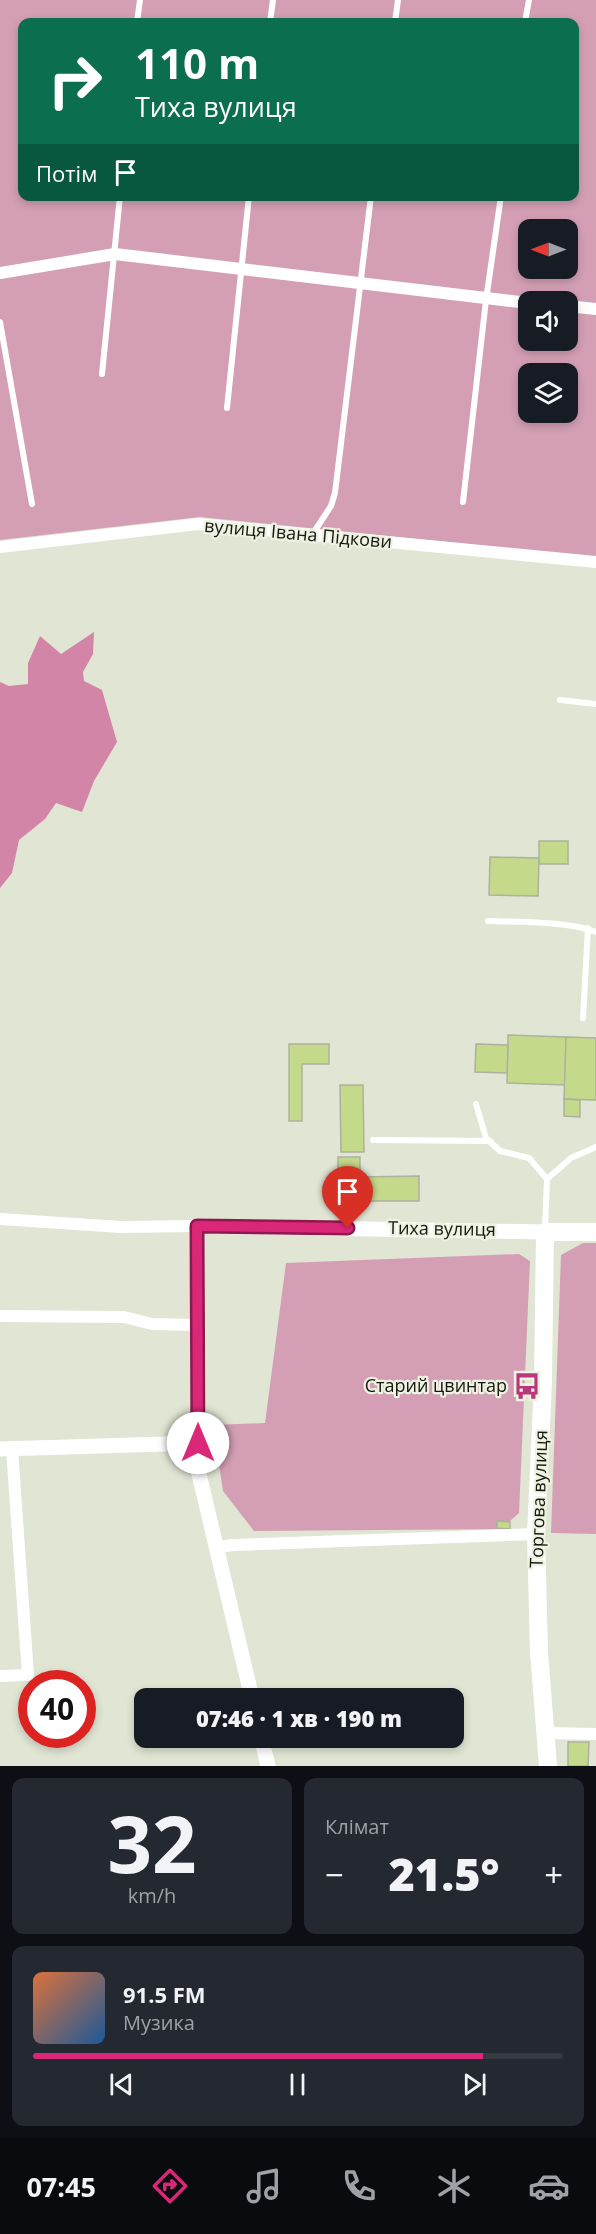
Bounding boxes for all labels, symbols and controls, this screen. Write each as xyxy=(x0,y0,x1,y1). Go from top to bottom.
text: 110 m xyxy=(135,34,259,91)
icon: right xyxy=(36,42,114,120)
text: Тиха вулиця xyxy=(135,88,297,125)
icon: arrive xyxy=(109,156,142,189)
text: Потім xyxy=(36,158,97,188)
north arrow xyxy=(518,219,578,279)
map controls xyxy=(518,219,578,423)
button: sound xyxy=(518,291,578,351)
button: layers xyxy=(518,363,578,423)
street label: вулиця Івана Підкови xyxy=(203,513,393,553)
pin xyxy=(322,1166,373,1228)
icon: arrive xyxy=(331,1175,364,1208)
street label: Тиха вулиця xyxy=(388,1215,496,1241)
bus stop icon: Старий цвинтар xyxy=(512,1371,542,1401)
place label: Старий цвинтар xyxy=(365,1373,507,1397)
position arrow xyxy=(166,1411,230,1475)
street label: Торгова вулиця xyxy=(524,1430,552,1568)
speed limit sign: 40 xyxy=(18,1670,96,1748)
text: 07:46 · 1 хв · 190 m xyxy=(196,1703,402,1733)
text: 32 xyxy=(107,1790,197,1896)
text: Клімат xyxy=(325,1813,389,1840)
text: 21.5° xyxy=(388,1843,500,1904)
text: − xyxy=(325,1852,344,1897)
text: + xyxy=(544,1852,563,1897)
text: km/h xyxy=(128,1882,176,1909)
text: 91.5 FM xyxy=(123,1979,206,2009)
text: Музика xyxy=(123,2009,195,2036)
icon: previous xyxy=(105,2068,138,2101)
icon: pause xyxy=(281,2068,314,2101)
icon: next xyxy=(458,2068,491,2101)
icon: directions xyxy=(149,2165,191,2207)
icon: music xyxy=(243,2165,285,2207)
icon: phone xyxy=(338,2165,380,2207)
icon: climate xyxy=(433,2165,475,2207)
icon: car xyxy=(528,2165,570,2207)
text: 07:45 xyxy=(26,2168,96,2205)

